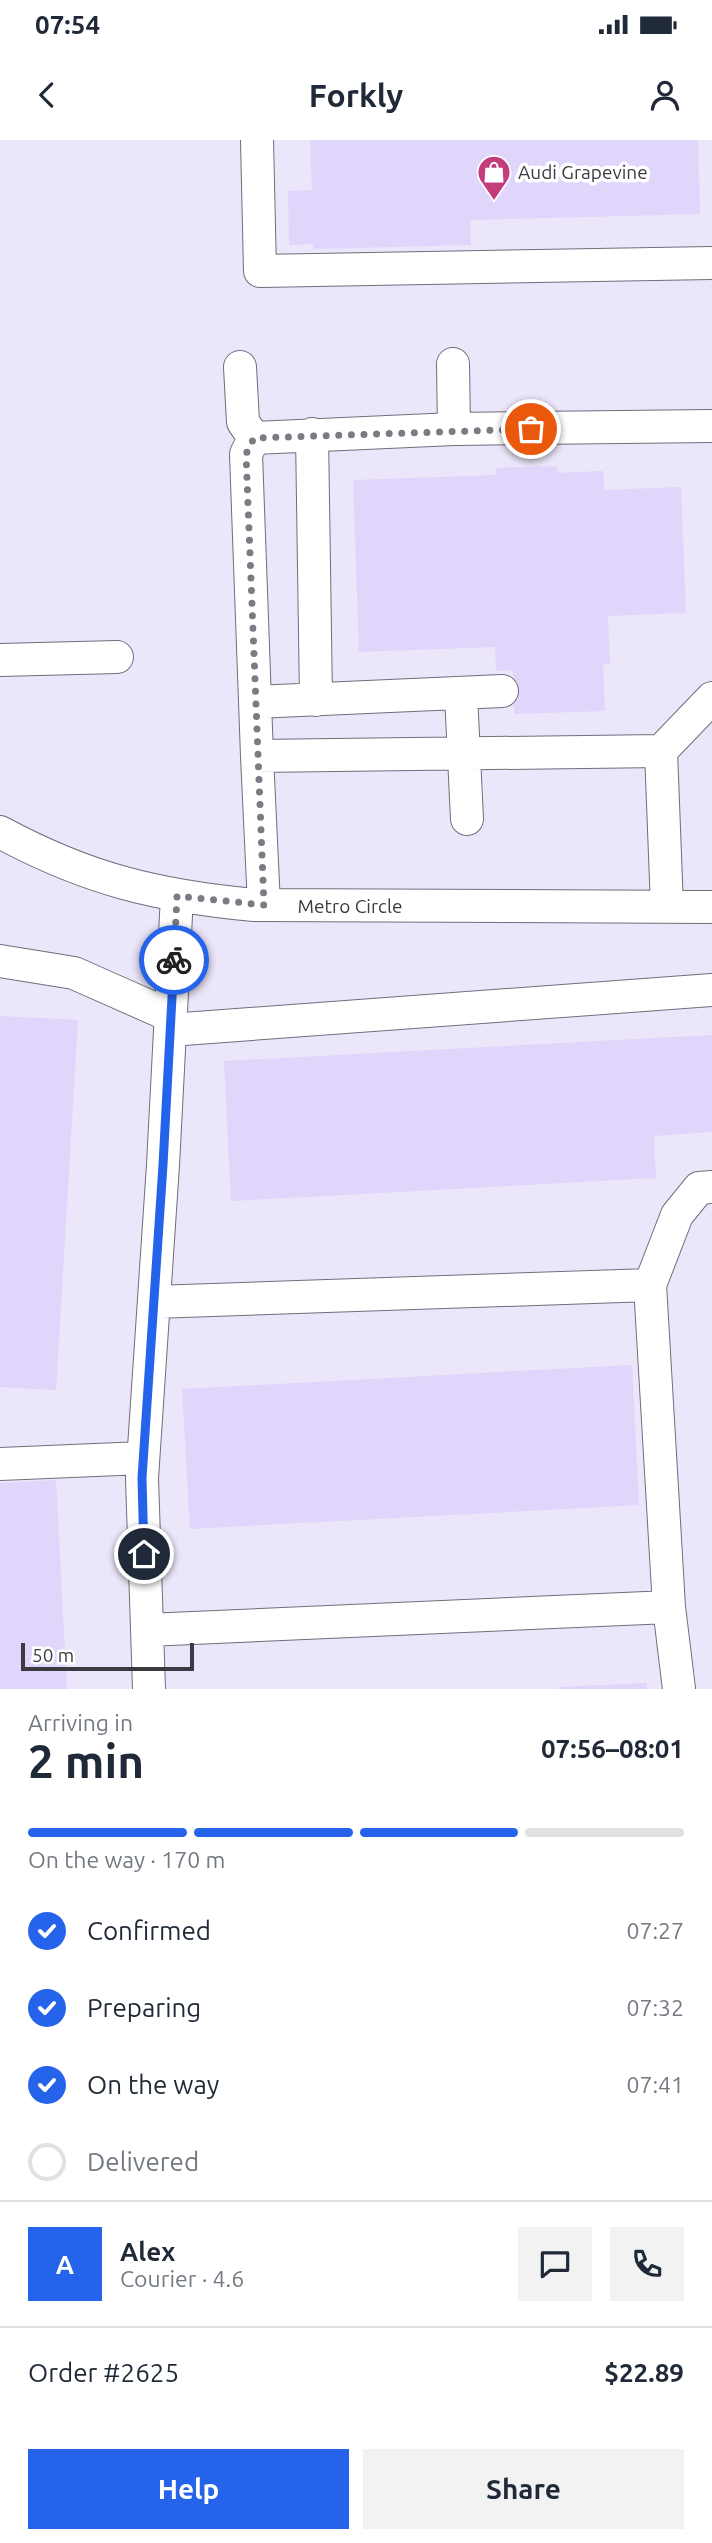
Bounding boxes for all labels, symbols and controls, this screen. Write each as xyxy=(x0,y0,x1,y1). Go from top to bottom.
text: 07:54 xyxy=(35,10,100,39)
icon: back xyxy=(28,76,66,114)
icon: person xyxy=(646,76,684,114)
text: Forkly xyxy=(309,77,403,113)
shop icon: Audi Grapevine xyxy=(475,153,513,202)
place label: Audi Grapevine xyxy=(518,161,648,183)
pin xyxy=(501,399,561,459)
icon: bag xyxy=(512,410,550,448)
street label: Metro Circle xyxy=(298,895,402,917)
courier xyxy=(139,925,209,995)
icon: bike xyxy=(155,941,193,979)
pin xyxy=(114,1524,174,1584)
icon: home xyxy=(125,1535,163,1573)
scale bar xyxy=(21,1640,194,1672)
text: 50 m xyxy=(32,1644,74,1666)
text: Arriving in xyxy=(28,1710,133,1735)
text: 07:56–08:01 xyxy=(541,1734,684,1763)
text: 2 min xyxy=(28,1735,144,1787)
text: On the way · 170 m xyxy=(28,1847,225,1872)
icon: check xyxy=(28,1912,66,1950)
text: Confirmed xyxy=(87,1916,211,1945)
text: 07:27 xyxy=(626,1918,684,1943)
icon: check xyxy=(28,1989,66,2027)
text: Preparing xyxy=(87,1993,201,2022)
text: 07:32 xyxy=(626,1995,684,2020)
icon: check xyxy=(28,2066,66,2104)
text: On the way xyxy=(87,2070,219,2099)
text: 07:41 xyxy=(626,2072,684,2097)
text: Delivered xyxy=(87,2147,199,2176)
button: chat xyxy=(518,2227,592,2301)
button: phone xyxy=(610,2227,684,2301)
text: Alex xyxy=(120,2237,175,2266)
text: A xyxy=(56,2250,74,2279)
text: Courier · 4.6 xyxy=(120,2266,244,2291)
text: Order #2625 xyxy=(28,2358,179,2387)
text: $22.89 xyxy=(604,2358,684,2387)
button: Help xyxy=(28,2449,349,2529)
button: Share xyxy=(363,2449,684,2529)

